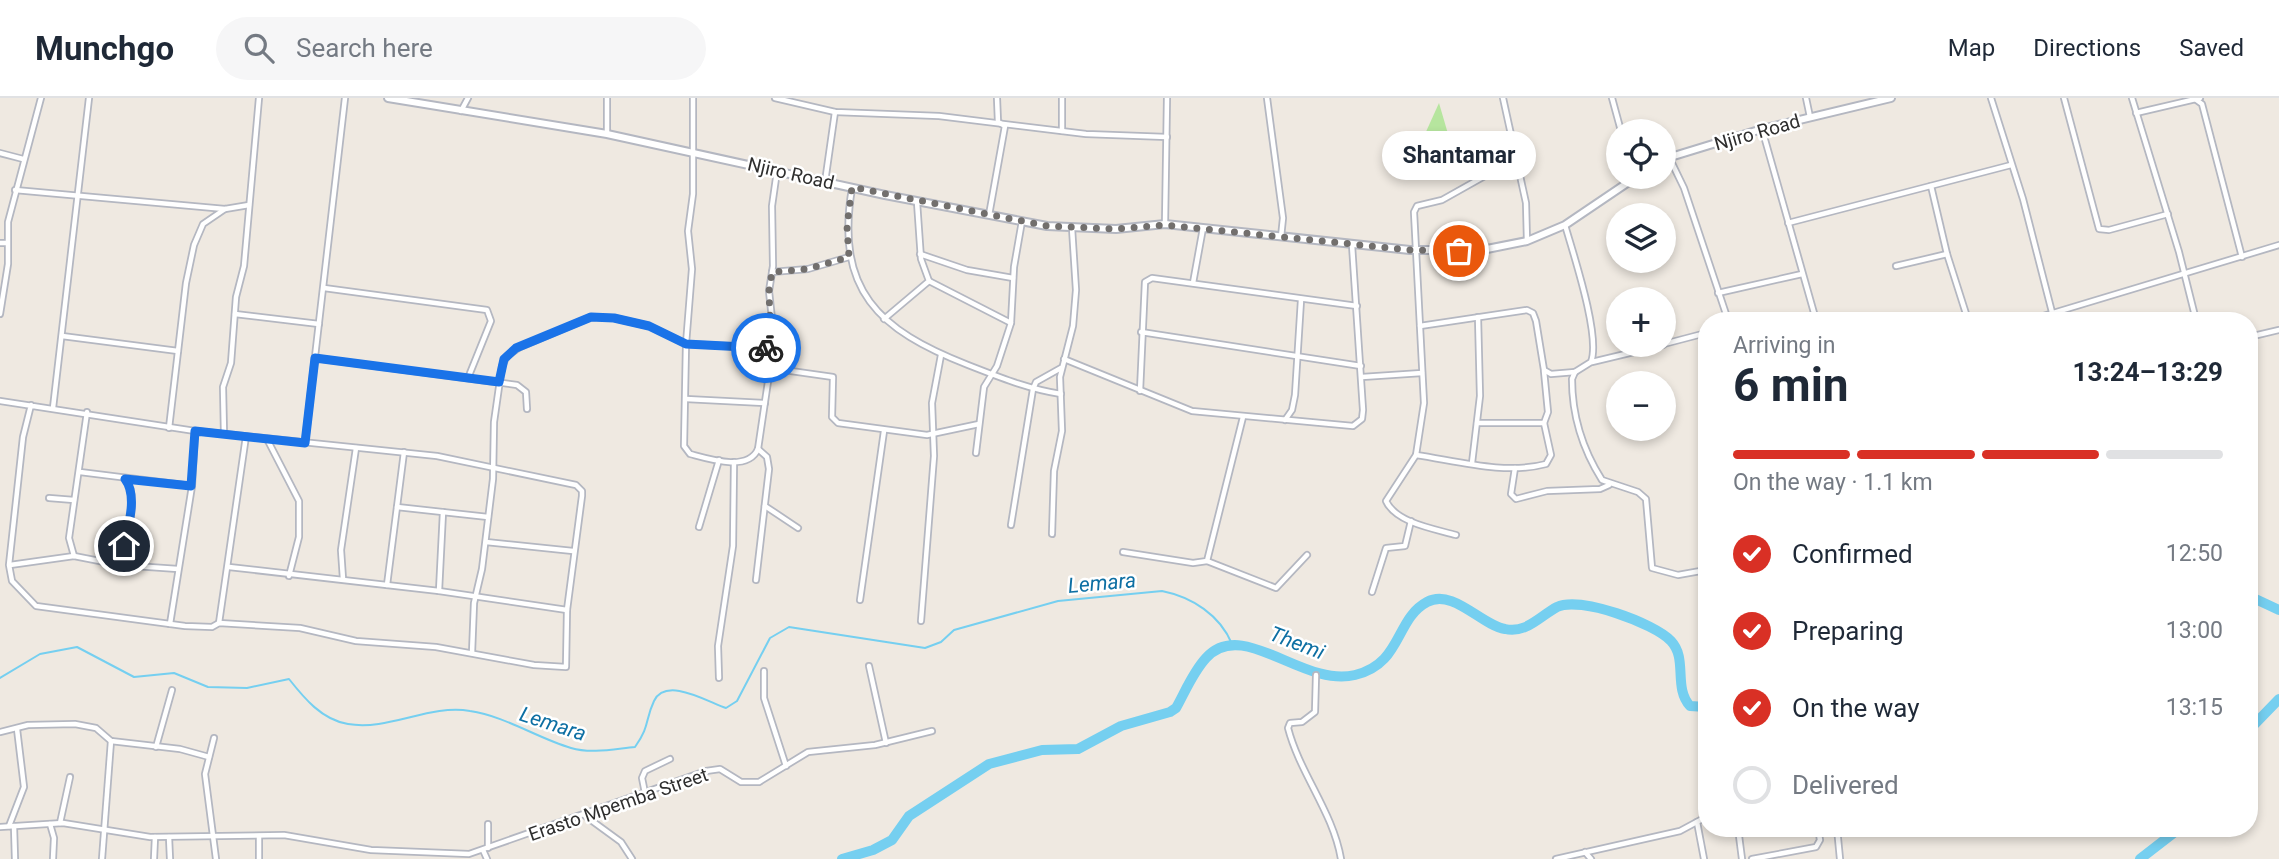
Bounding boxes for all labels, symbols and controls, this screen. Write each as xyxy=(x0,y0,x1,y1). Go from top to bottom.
search box xyxy=(216,17,706,80)
text: Munchgo xyxy=(35,29,174,68)
icon: search xyxy=(240,29,278,67)
text: Search here xyxy=(296,33,433,63)
text: Map xyxy=(1948,34,1995,62)
text: Directions xyxy=(2033,34,2141,62)
text: Saved xyxy=(2179,34,2244,62)
street label: Njiro Road xyxy=(1712,109,1803,156)
map controls xyxy=(1606,119,1676,441)
button: locate xyxy=(1606,119,1676,189)
callout: Shantamar xyxy=(1382,132,1536,181)
text: Shantamar xyxy=(1403,142,1516,169)
street label: Njiro Road xyxy=(745,152,836,195)
button: layers xyxy=(1606,203,1676,273)
pin xyxy=(1429,221,1489,281)
icon: bag xyxy=(1440,232,1478,270)
button: + xyxy=(1606,287,1676,357)
courier xyxy=(731,313,801,383)
icon: bike xyxy=(747,329,785,367)
text: Arriving in xyxy=(1733,332,1836,359)
text: 13:24–13:29 xyxy=(2073,357,2223,387)
text: 6 min xyxy=(1733,358,1849,412)
button: − xyxy=(1606,371,1676,441)
text: On the way · 1.1 km xyxy=(1733,469,1933,496)
pin xyxy=(94,516,154,576)
icon: home xyxy=(105,527,143,565)
icon: check xyxy=(1733,535,1771,573)
text: Confirmed xyxy=(1792,539,1913,569)
text: 12:50 xyxy=(2166,540,2223,567)
water label: Lemara xyxy=(1067,568,1137,598)
icon: check xyxy=(1733,612,1771,650)
text: Preparing xyxy=(1792,616,1904,646)
text: 13:00 xyxy=(2166,617,2223,644)
water label: Themi xyxy=(1266,622,1328,664)
icon: check xyxy=(1733,689,1771,727)
text: On the way xyxy=(1792,693,1920,723)
text: 13:15 xyxy=(2166,694,2223,721)
water label: Lemara xyxy=(517,702,589,746)
street label: Erasto Mpemba Street xyxy=(525,763,711,846)
text: Delivered xyxy=(1792,770,1899,800)

